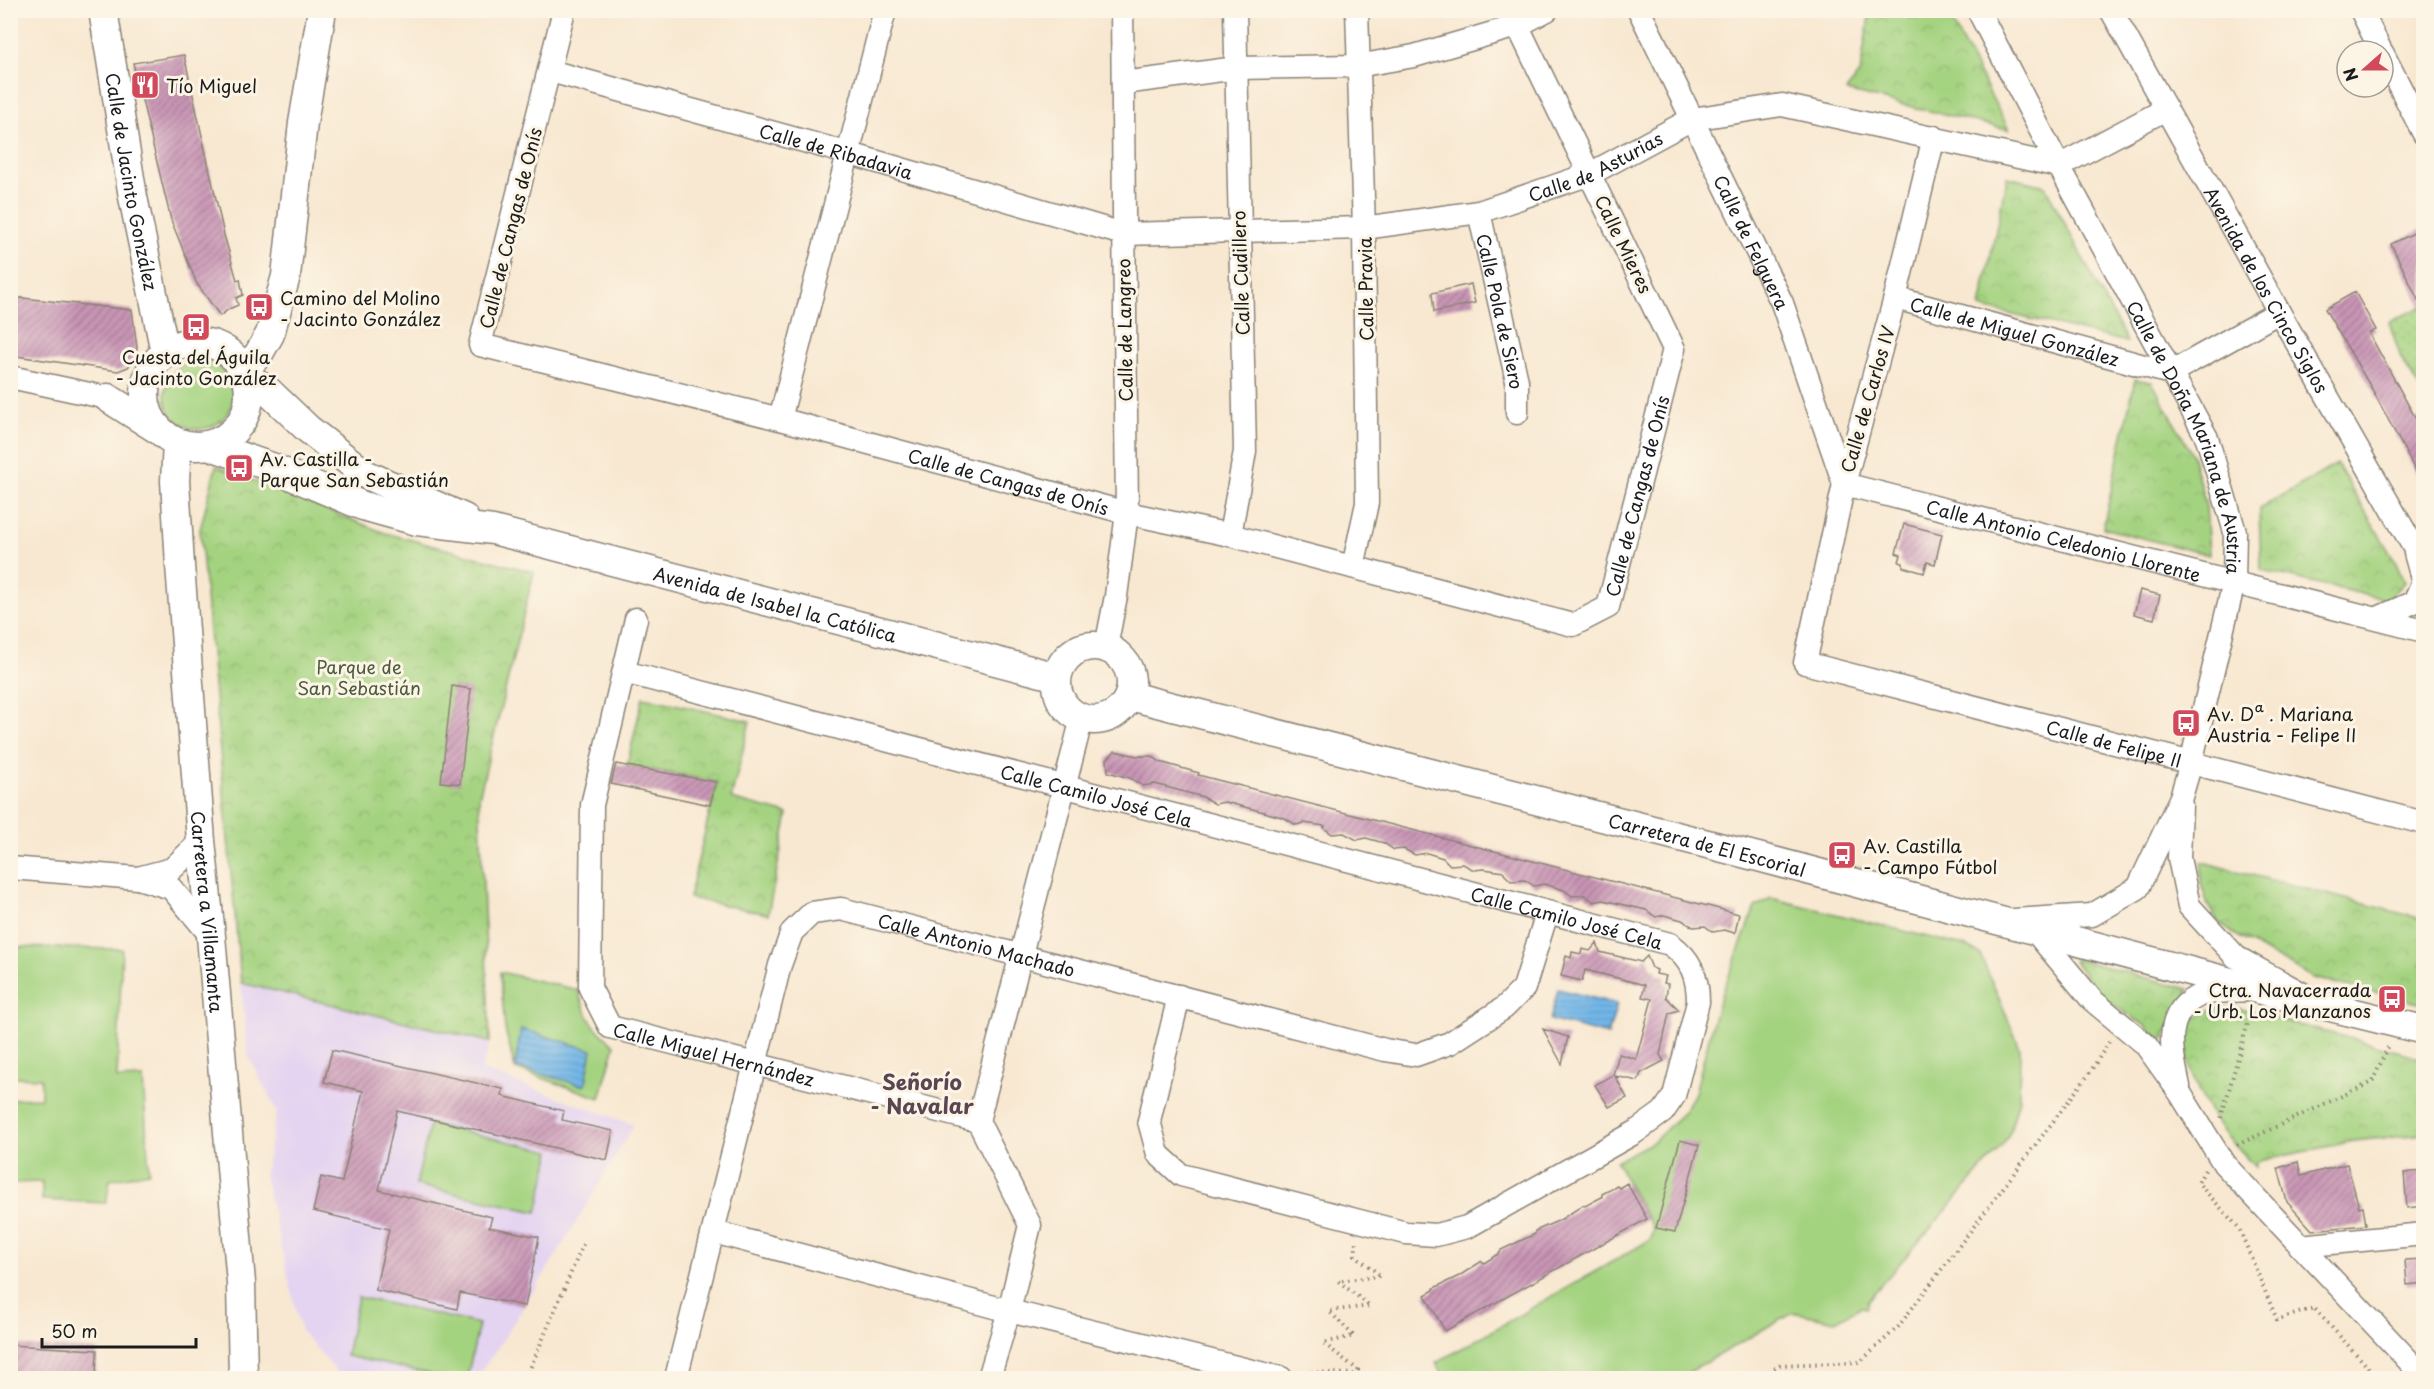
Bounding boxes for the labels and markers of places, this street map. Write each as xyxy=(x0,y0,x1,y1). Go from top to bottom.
restaurant icon: Tío Miguel xyxy=(129,69,161,101)
place label: Tío Miguel xyxy=(166,72,257,99)
place label: Camino del Molino - Jacinto González xyxy=(280,284,441,332)
bus stop icon: Camino del Molino - Jacinto González xyxy=(243,291,275,323)
bus stop icon: Cuesta del Águila - Jacinto González xyxy=(180,311,212,343)
place label: Cuesta del Águila - Jacinto González xyxy=(116,343,276,391)
place label: Av. Castilla - Parque San Sebastián xyxy=(260,445,449,493)
bus stop icon: Av. Castilla - Parque San Sebastián xyxy=(223,452,255,484)
place label: Av. Dª . Mariana Austria - Felipe II xyxy=(2207,700,2357,748)
bus stop icon: Av. Dª . Mariana Austria - Felipe II xyxy=(2170,707,2202,739)
place label: Av. Castilla - Campo Fútbol xyxy=(1863,832,1997,880)
bus stop icon: Av. Castilla - Campo Fútbol xyxy=(1826,839,1858,871)
place label: Ctra. Navacerrada - Urb. Los Manzanos xyxy=(2193,976,2372,1024)
bus stop icon: Ctra. Navacerrada - Urb. Los Manzanos xyxy=(2376,983,2408,1015)

